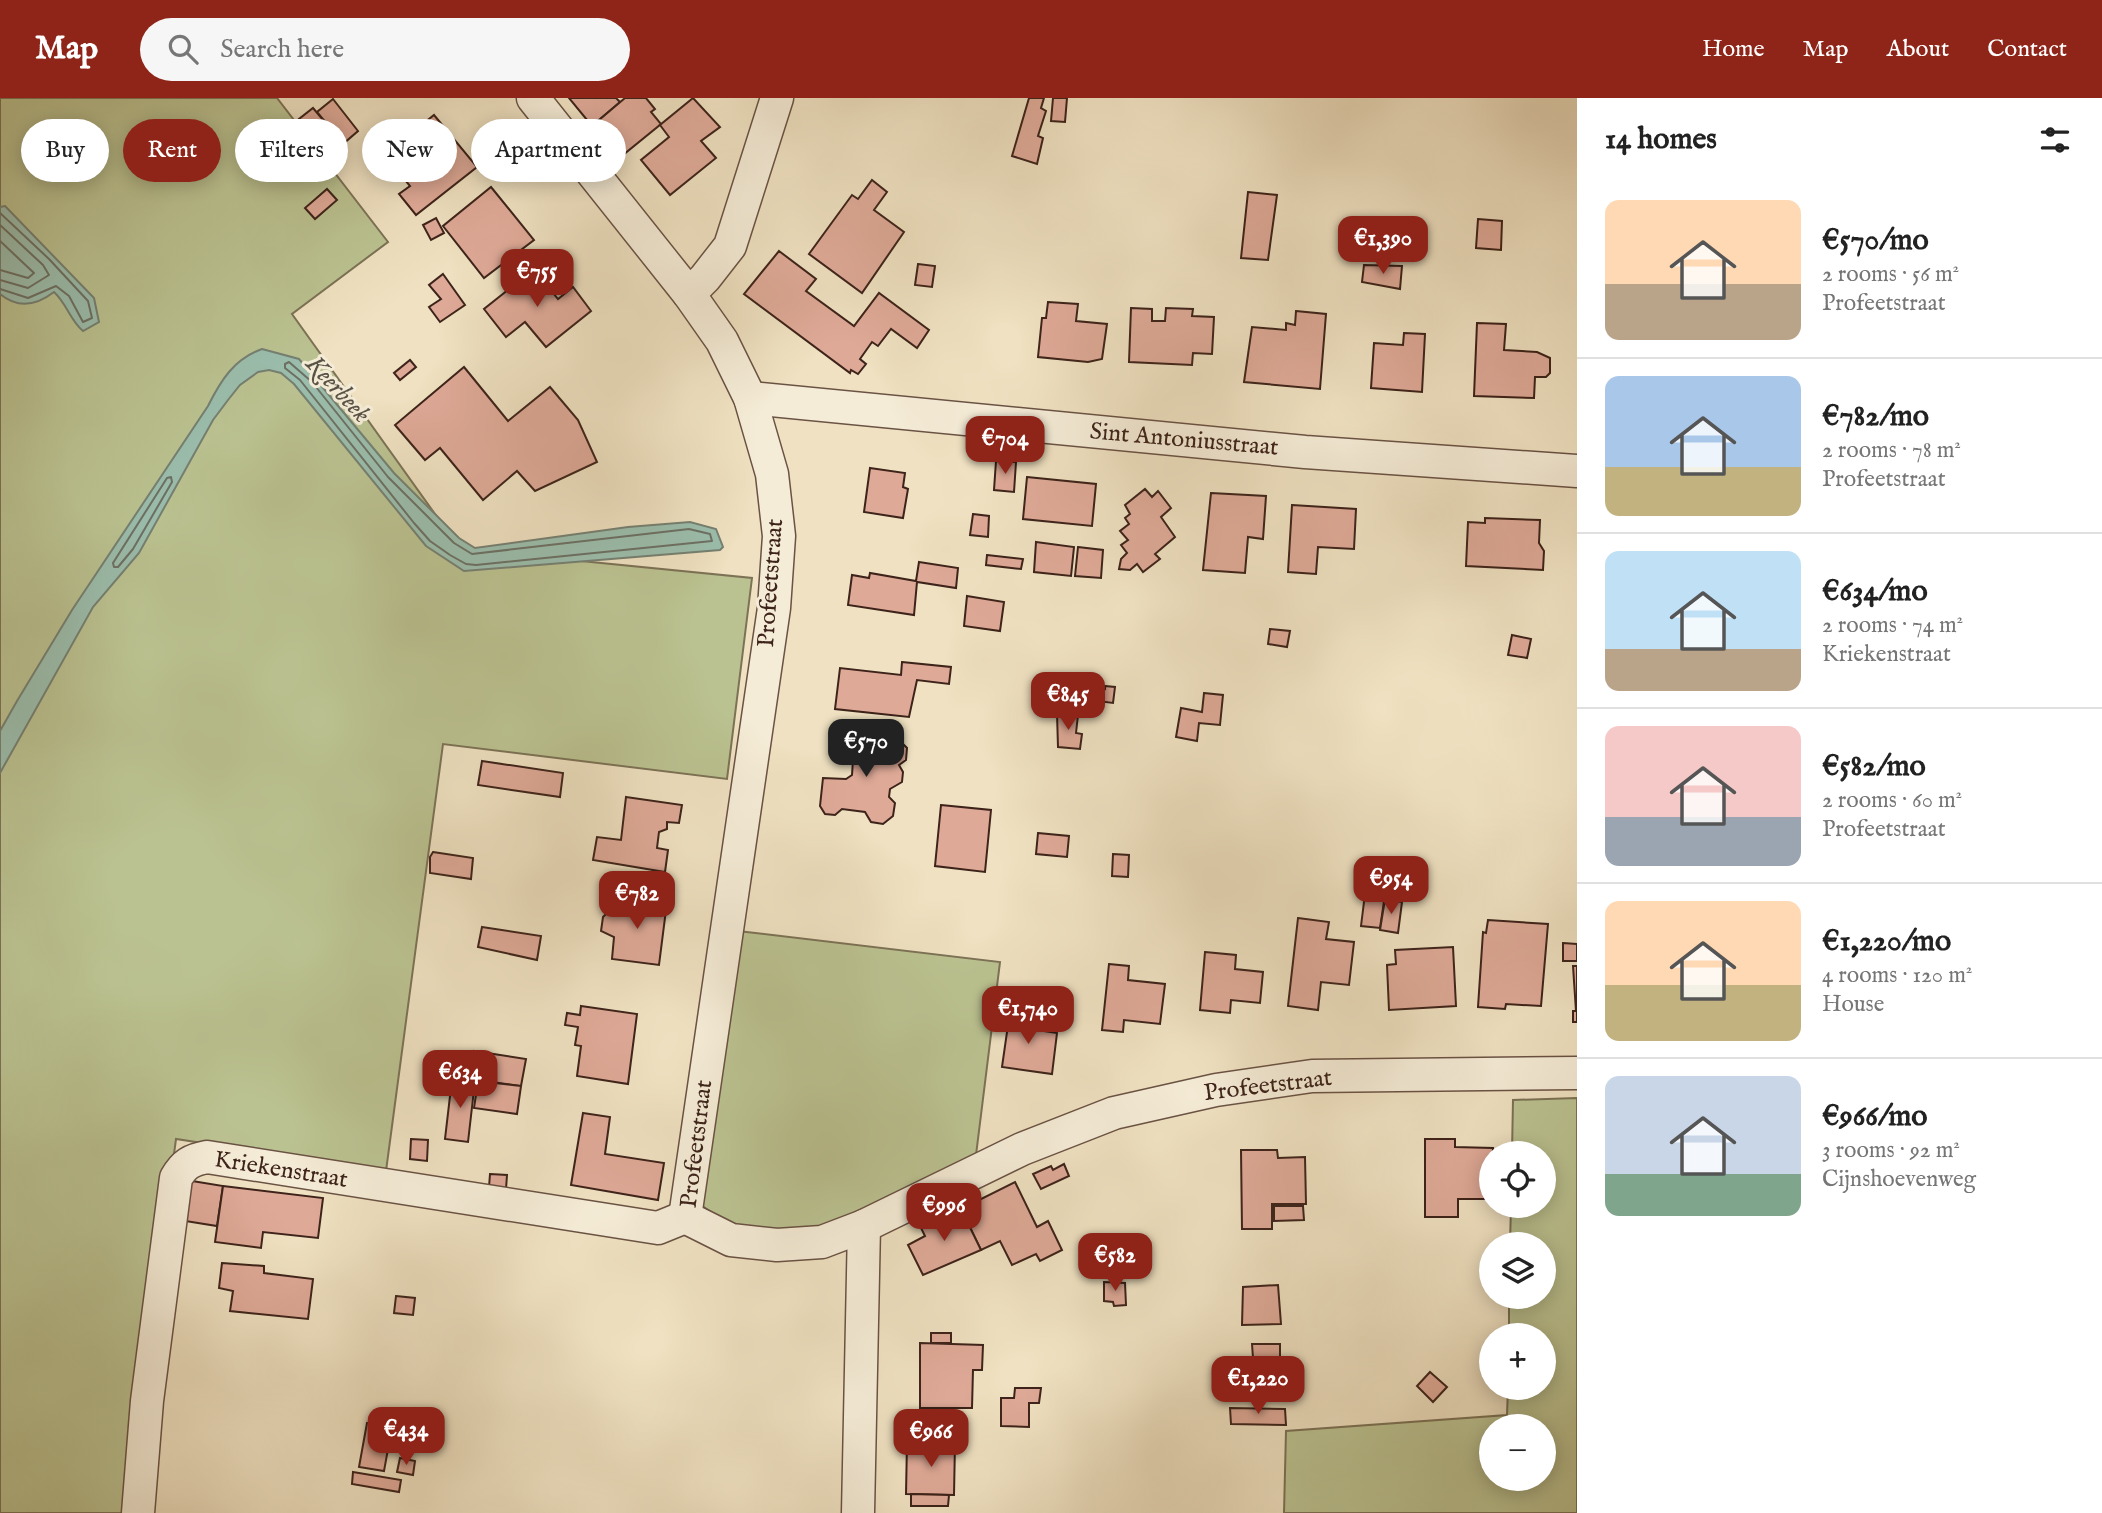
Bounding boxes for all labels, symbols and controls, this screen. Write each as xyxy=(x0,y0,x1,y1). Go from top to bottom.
search box xyxy=(140,18,630,81)
text: Map xyxy=(35,28,98,70)
icon: search xyxy=(164,30,202,68)
text: Search here xyxy=(220,33,344,66)
text: Home xyxy=(1702,34,1765,65)
text: Map xyxy=(1803,34,1849,65)
text: About xyxy=(1887,34,1949,65)
text: Contact xyxy=(1987,34,2067,65)
chip: Buy xyxy=(21,119,109,182)
chip: Rent xyxy=(123,119,221,182)
chip: Filters xyxy=(235,119,348,182)
chip: New xyxy=(362,119,457,182)
chip: Apartment xyxy=(471,119,626,182)
text: 14 homes xyxy=(1605,121,1717,159)
icon: filters xyxy=(2036,121,2074,159)
pin: €1,390 xyxy=(1326,216,1440,276)
text: €570/mo xyxy=(1822,222,1929,260)
text: €1,390 xyxy=(1354,224,1412,253)
icon: home xyxy=(1661,228,1745,312)
pin: €755 xyxy=(496,250,578,309)
text: €755 xyxy=(517,257,557,286)
text: 2 rooms · 56 m² xyxy=(1822,260,1959,289)
text: Profeetstraat xyxy=(1822,289,1946,318)
water label: Keerbeek xyxy=(298,347,378,430)
text: €782/mo xyxy=(1822,398,1929,436)
icon: home xyxy=(1661,404,1745,488)
pin: €704 xyxy=(964,416,1046,476)
street label: Sint Antoniusstraat xyxy=(1088,416,1280,464)
text: €704 xyxy=(982,424,1028,453)
text: 2 rooms · 78 m² xyxy=(1822,436,1961,465)
text: Profeetstraat xyxy=(1822,465,1946,494)
street label: Profeetstraat xyxy=(751,518,791,648)
text: €634/mo xyxy=(1822,573,1928,611)
icon: home xyxy=(1661,579,1745,663)
text: 2 rooms · 74 m² xyxy=(1822,611,1963,640)
text: Kriekenstraat xyxy=(1822,640,1951,669)
pin: €845 xyxy=(1027,672,1109,732)
text: €845 xyxy=(1047,680,1089,709)
pin: €570 xyxy=(825,720,907,779)
text: €570 xyxy=(844,727,888,756)
text: €582/mo xyxy=(1822,748,1926,786)
icon: home xyxy=(1661,754,1745,838)
text: 2 rooms · 60 m² xyxy=(1822,786,1962,815)
text: Profeetstraat xyxy=(1822,815,1946,844)
pin: €954 xyxy=(1350,856,1432,916)
text: €954 xyxy=(1369,864,1413,893)
pin: €782 xyxy=(596,872,678,931)
text: €782 xyxy=(615,879,659,908)
text: €1,220/mo xyxy=(1822,923,1951,961)
icon: home xyxy=(1661,929,1745,1013)
text: 4 rooms · 120 m² xyxy=(1822,961,1972,990)
pin: €1,740 xyxy=(971,986,1085,1046)
text: House xyxy=(1822,990,1884,1019)
text: €1,740 xyxy=(998,994,1058,1023)
pin: €634 xyxy=(419,1051,501,1110)
text: €634 xyxy=(438,1058,482,1087)
street label: Profeetstraat xyxy=(1202,1063,1334,1109)
street label: Profeetstraat xyxy=(674,1078,720,1210)
text: €966/mo xyxy=(1822,1098,1927,1136)
icon: home xyxy=(1661,1104,1745,1188)
text: 3 rooms · 92 m² xyxy=(1822,1136,1960,1165)
map controls xyxy=(1479,1141,1556,1491)
button: locate xyxy=(1479,1141,1556,1218)
street label: Kriekenstraat xyxy=(212,1144,350,1196)
text: Cijnshoevenweg xyxy=(1822,1165,1976,1194)
pin: €996 xyxy=(903,1184,985,1243)
text: €996 xyxy=(922,1191,966,1220)
button: layers xyxy=(1479,1232,1556,1309)
pin: €582 xyxy=(1074,1234,1156,1293)
text: €582 xyxy=(1094,1241,1136,1270)
button: + xyxy=(1479,1323,1556,1400)
pin: €1,220 xyxy=(1201,1356,1315,1416)
text: €1,220 xyxy=(1227,1364,1289,1393)
pin: €434 xyxy=(365,1408,447,1467)
pin: €966 xyxy=(890,1410,972,1469)
button: − xyxy=(1479,1414,1556,1491)
text: €434 xyxy=(384,1415,428,1444)
text: €966 xyxy=(910,1417,952,1446)

